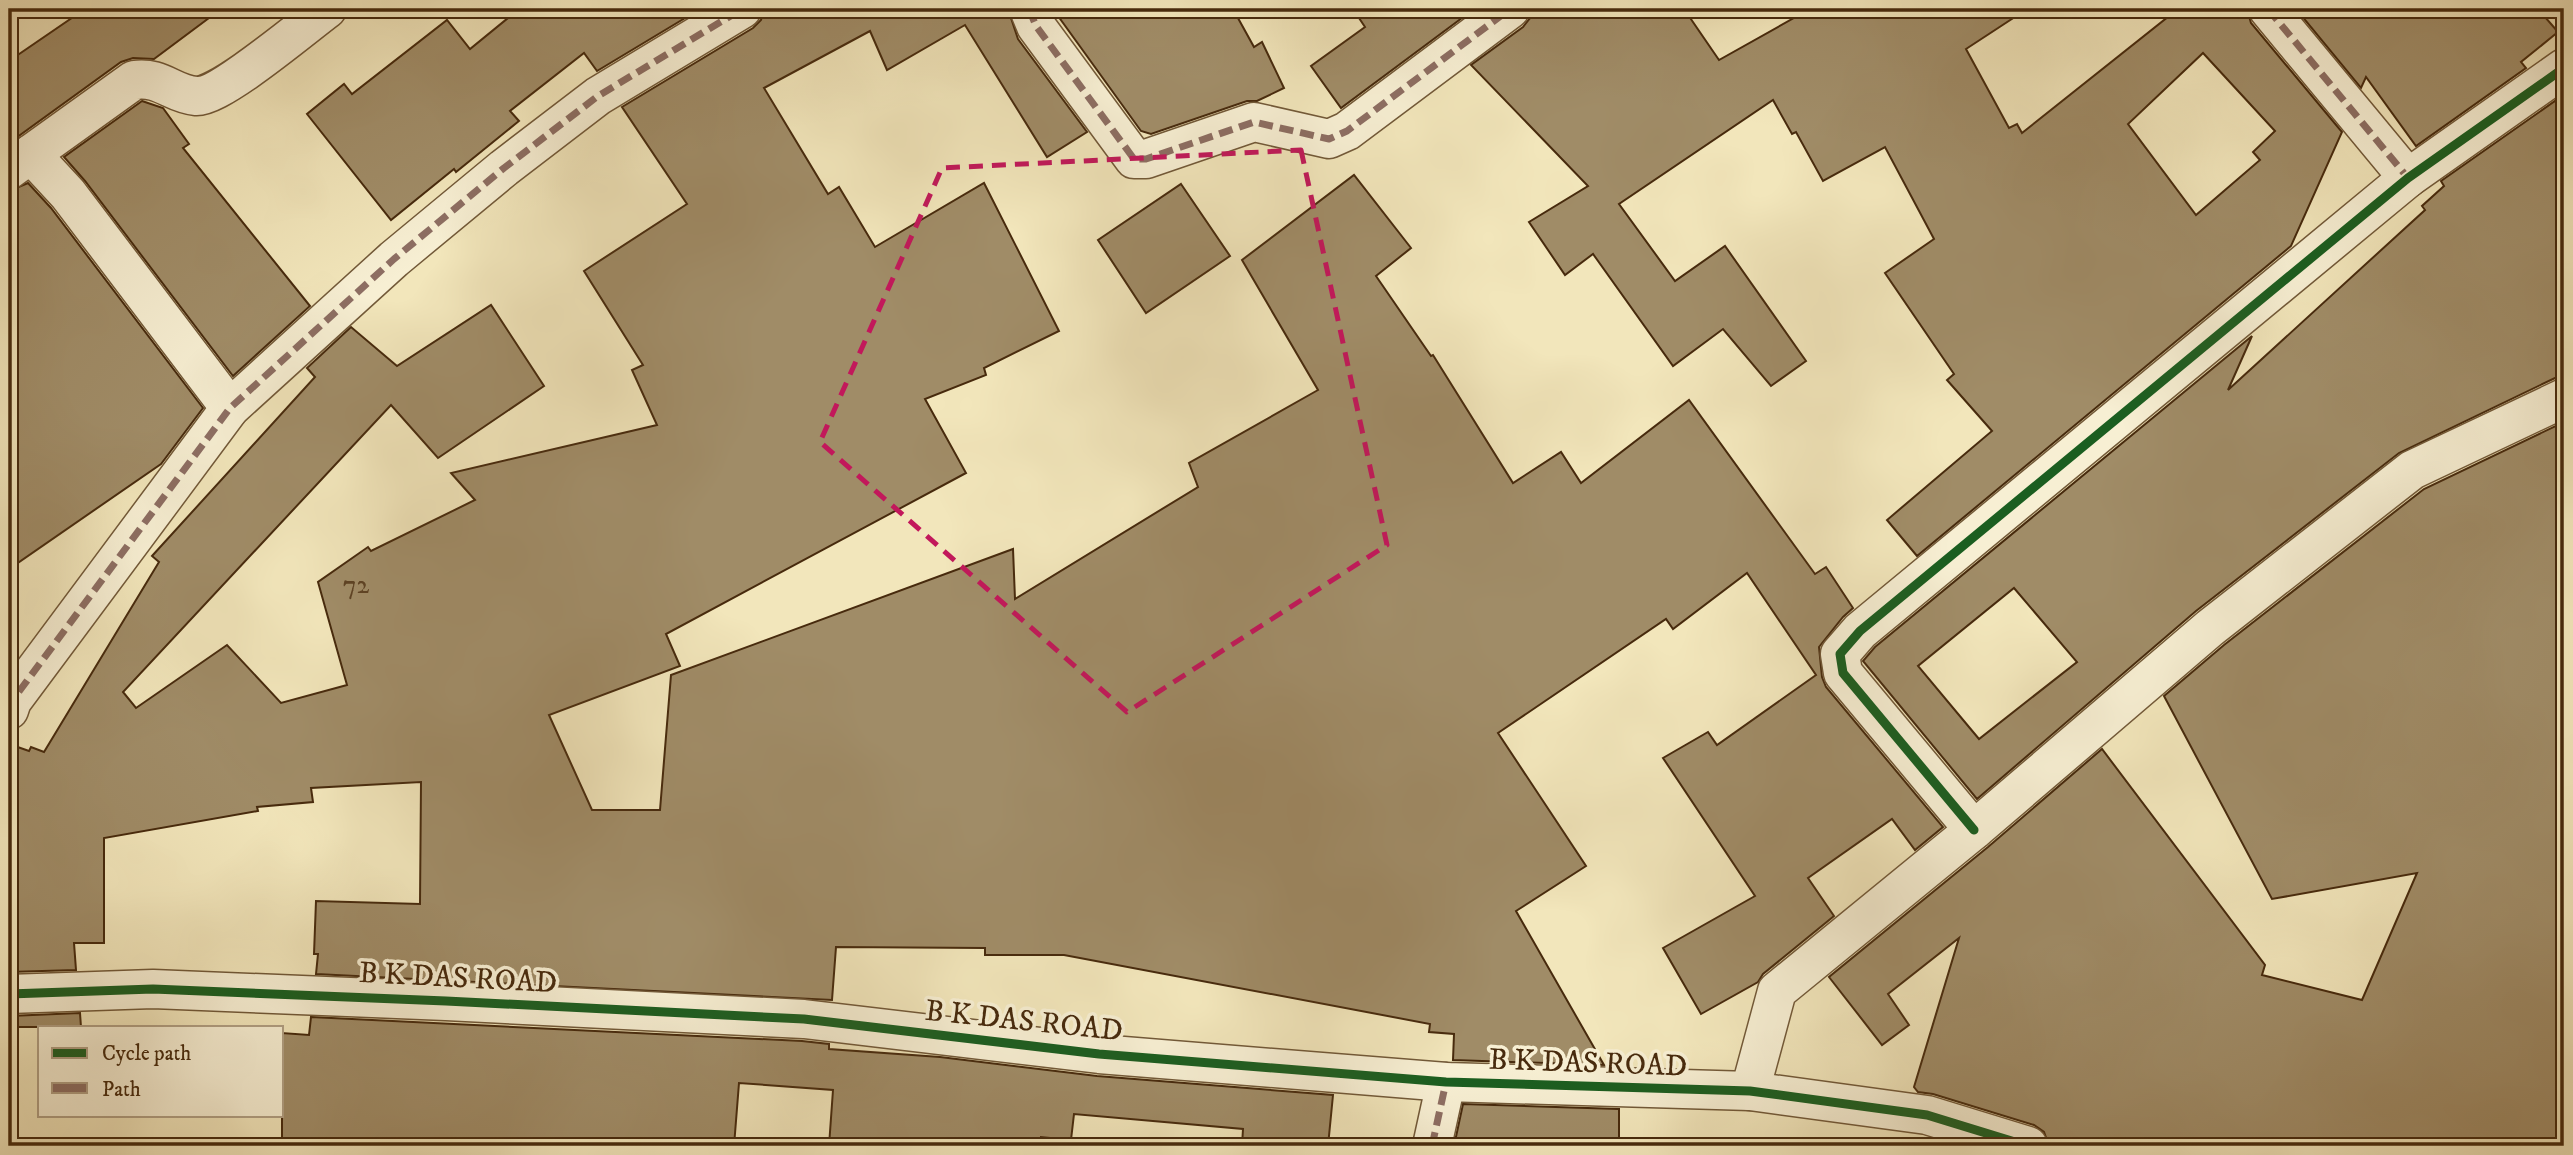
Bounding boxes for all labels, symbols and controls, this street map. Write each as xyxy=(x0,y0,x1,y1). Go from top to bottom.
house number: 72 xyxy=(343,569,369,602)
street label: B K DAS ROAD xyxy=(358,955,558,1002)
street label: B K DAS ROAD xyxy=(923,993,1124,1050)
legend xyxy=(38,1026,284,1116)
text: Cycle path xyxy=(102,1041,191,1067)
street label: B K DAS ROAD xyxy=(1488,1042,1688,1085)
text: Path xyxy=(102,1077,141,1103)

